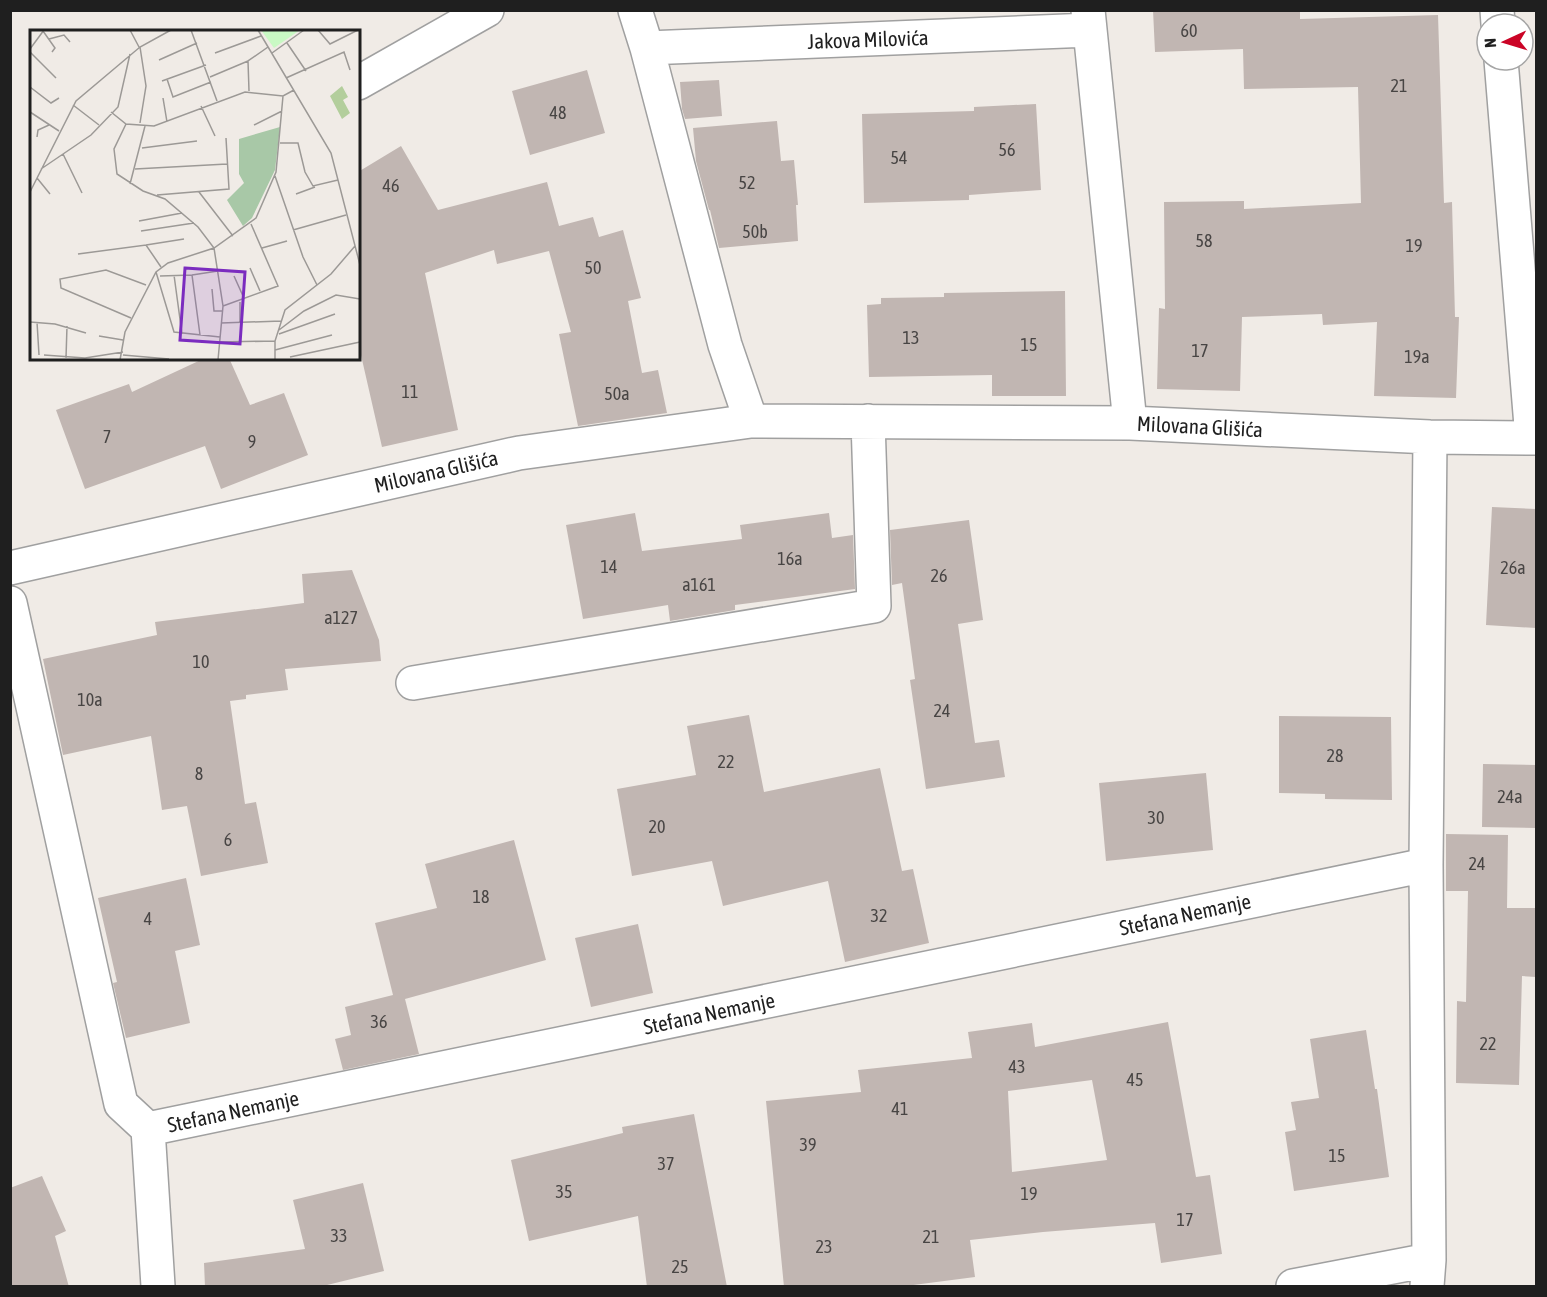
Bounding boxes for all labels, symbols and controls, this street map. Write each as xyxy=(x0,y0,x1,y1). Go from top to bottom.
north arrow xyxy=(1475,12,1535,72)
house number: 60 xyxy=(1181,20,1197,41)
street label: Jakova Milovića xyxy=(807,25,929,53)
inset map xyxy=(30,30,360,360)
text: N xyxy=(1481,38,1499,48)
house number: 21 xyxy=(1391,75,1407,96)
house number: 48 xyxy=(550,102,566,123)
house number: 56 xyxy=(999,139,1015,160)
house number: 54 xyxy=(891,147,907,168)
house number: 52 xyxy=(739,172,755,193)
house number: 46 xyxy=(383,175,399,196)
house number: 50b xyxy=(742,221,768,242)
house number: 58 xyxy=(1196,230,1212,251)
house number: 19 xyxy=(1406,235,1422,256)
house number: 50 xyxy=(585,257,601,278)
house number: 13 xyxy=(903,327,919,348)
house number: 15 xyxy=(1021,334,1037,355)
house number: 17 xyxy=(1192,340,1208,361)
house number: 19a xyxy=(1404,346,1430,367)
house number: 11 xyxy=(402,381,418,402)
house number: 50a xyxy=(604,383,630,404)
street label: Milovana Glišića xyxy=(1136,411,1264,441)
house number: 7 xyxy=(103,426,111,447)
house number: 9 xyxy=(248,431,256,452)
street label: Milovana Glišića xyxy=(372,445,500,497)
house number: 16a xyxy=(777,548,803,569)
house number: 14 xyxy=(601,556,617,577)
house number: 26a xyxy=(1500,557,1526,578)
house number: 26 xyxy=(931,565,947,586)
house number: a161 xyxy=(682,574,716,595)
house number: a127 xyxy=(324,607,358,628)
house number: 10 xyxy=(193,651,209,672)
house number: 10a xyxy=(77,689,103,710)
house number: 24 xyxy=(934,700,950,721)
house number: 28 xyxy=(1327,745,1343,766)
house number: 22 xyxy=(718,751,734,772)
house number: 8 xyxy=(195,763,203,784)
house number: 24a xyxy=(1497,786,1523,807)
house number: 30 xyxy=(1148,807,1164,828)
house number: 20 xyxy=(649,816,665,837)
house number: 6 xyxy=(224,829,232,850)
house number: 24 xyxy=(1469,853,1485,874)
house number: 18 xyxy=(473,886,489,907)
street label: Stefana Nemanje xyxy=(1117,888,1253,940)
house number: 32 xyxy=(871,905,887,926)
house number: 4 xyxy=(144,908,152,929)
street label: Stefana Nemanje xyxy=(641,987,777,1039)
house number: 36 xyxy=(371,1011,387,1032)
house number: 22 xyxy=(1480,1033,1496,1054)
house number: 43 xyxy=(1009,1056,1025,1077)
house number: 45 xyxy=(1127,1069,1143,1090)
street label: Stefana Nemanje xyxy=(165,1085,301,1137)
house number: 41 xyxy=(892,1098,908,1119)
house number: 39 xyxy=(800,1134,816,1155)
house number: 15 xyxy=(1329,1145,1345,1166)
house number: 37 xyxy=(658,1153,674,1174)
house number: 35 xyxy=(556,1181,572,1202)
house number: 19 xyxy=(1021,1183,1037,1204)
house number: 17 xyxy=(1177,1209,1193,1230)
house number: 33 xyxy=(331,1225,347,1246)
house number: 21 xyxy=(923,1226,939,1247)
house number: 23 xyxy=(816,1236,832,1257)
house number: 25 xyxy=(672,1256,688,1277)

